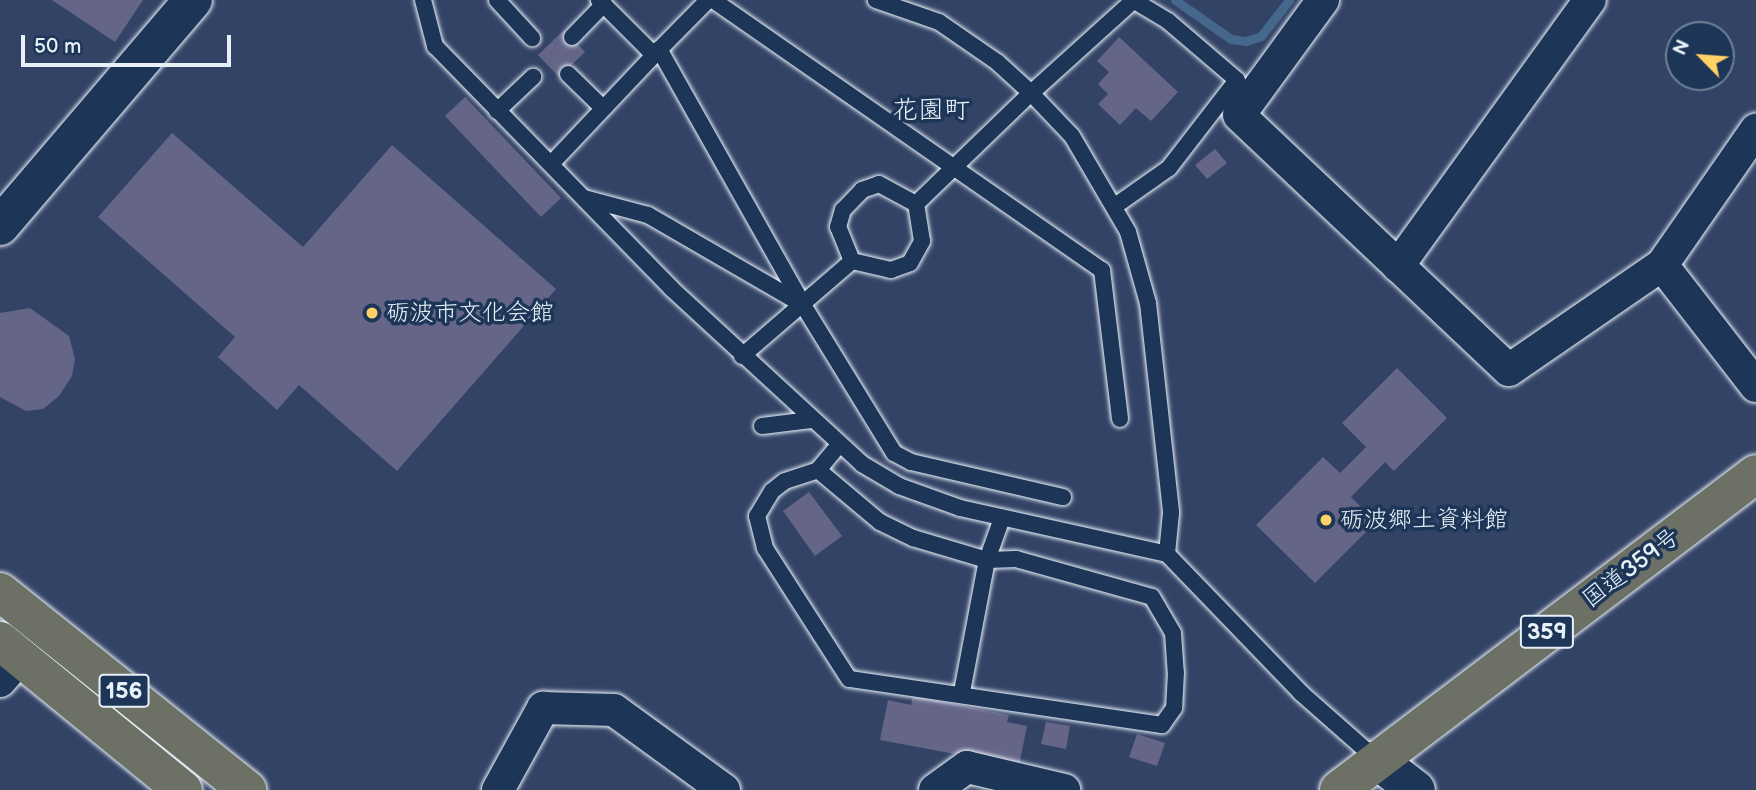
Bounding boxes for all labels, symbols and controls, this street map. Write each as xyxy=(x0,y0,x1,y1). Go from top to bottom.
scale bar xyxy=(24,21,234,65)
north arrow xyxy=(1665,21,1735,91)
text: 50 m xyxy=(34,34,81,59)
text: N xyxy=(1669,36,1696,59)
district label: 花園町 xyxy=(892,95,970,127)
place label: 砺波市文化会館 xyxy=(386,299,554,327)
marker: 砺波市文化会館 xyxy=(364,305,380,321)
place label: 砺波郷土資料館 xyxy=(1340,506,1508,534)
marker: 砺波郷土資料館 xyxy=(1318,512,1334,528)
street label: 国道359号 xyxy=(1577,522,1685,614)
road number: 359 xyxy=(1519,612,1575,652)
road number: 156 xyxy=(98,671,150,710)

